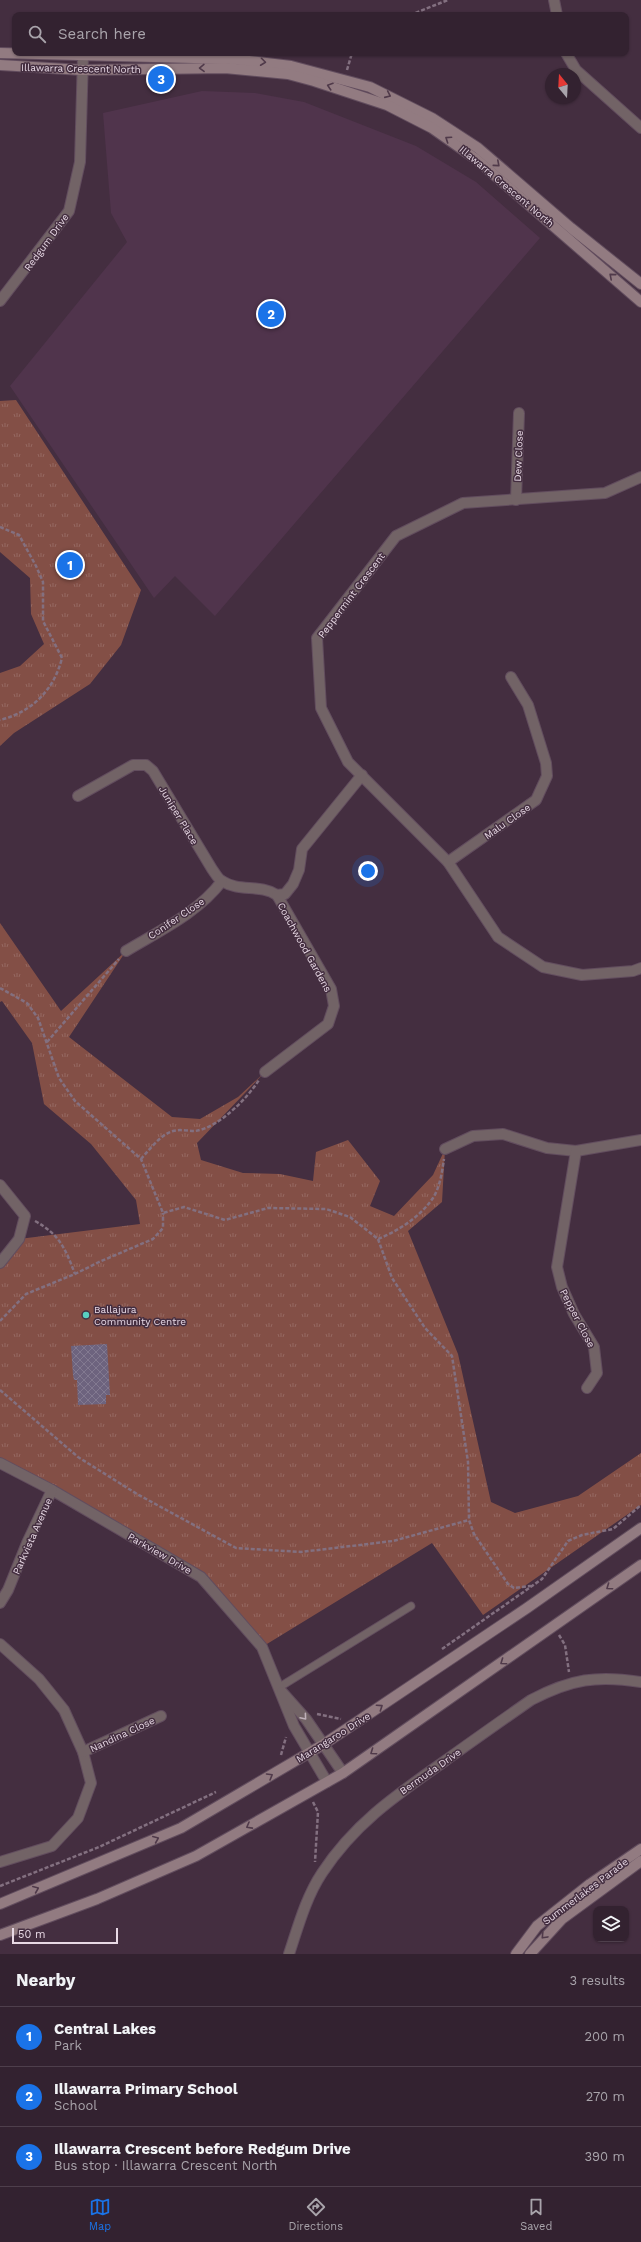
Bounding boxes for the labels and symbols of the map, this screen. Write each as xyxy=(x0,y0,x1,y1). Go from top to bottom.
one-way arrow xyxy=(260,58,266,67)
street label: Illawarra Crescent North xyxy=(21,62,141,75)
pin: 3 xyxy=(148,64,174,94)
one-way arrow xyxy=(199,64,205,72)
north arrow xyxy=(545,68,581,104)
one-way arrow xyxy=(327,82,334,90)
one-way arrow xyxy=(384,90,391,98)
one-way arrow xyxy=(445,136,452,144)
street label: Illawarra Crescent North xyxy=(457,144,556,229)
one-way arrow xyxy=(493,160,500,167)
street label: Redgum Drive xyxy=(22,211,71,273)
one-way arrow xyxy=(610,273,617,280)
pin: 2 xyxy=(258,299,284,329)
street label: Dew Close xyxy=(512,430,525,482)
pin: 1 xyxy=(57,550,83,580)
street label: Peppermint Crescent xyxy=(316,550,387,640)
street label: Juniper Place xyxy=(157,784,200,847)
street label: Malu Close xyxy=(482,801,533,841)
your location xyxy=(358,861,378,881)
street label: Conifer Close xyxy=(146,895,207,941)
street label: Coachwood Gardens xyxy=(275,901,334,994)
street label: Pepper Close xyxy=(558,1287,597,1350)
place label: Ballajura Community Centre xyxy=(94,1304,186,1327)
marker: Ballajura Community Centre xyxy=(81,1310,91,1320)
street label: Parkvista Avenue xyxy=(11,1496,54,1576)
street label: Parkview Drive xyxy=(126,1531,194,1576)
one-way arrow xyxy=(606,1582,613,1590)
one-way arrow xyxy=(500,1657,507,1664)
one-way arrow xyxy=(376,1704,383,1712)
street label: Marangaroo Drive xyxy=(294,1710,372,1765)
one-way arrow xyxy=(299,1713,306,1720)
street label: Nandina Close xyxy=(88,1715,156,1754)
street label: Bermuda Drive xyxy=(398,1746,463,1797)
one-way arrow xyxy=(370,1747,377,1754)
one-way arrow xyxy=(266,1774,273,1781)
one-way arrow xyxy=(246,1821,253,1828)
one-way arrow xyxy=(152,1835,159,1843)
street label: Summerlakes Parade xyxy=(541,1856,630,1927)
one-way arrow xyxy=(32,1885,39,1893)
scale bar xyxy=(12,1926,118,1945)
one-way arrow xyxy=(542,1932,549,1939)

